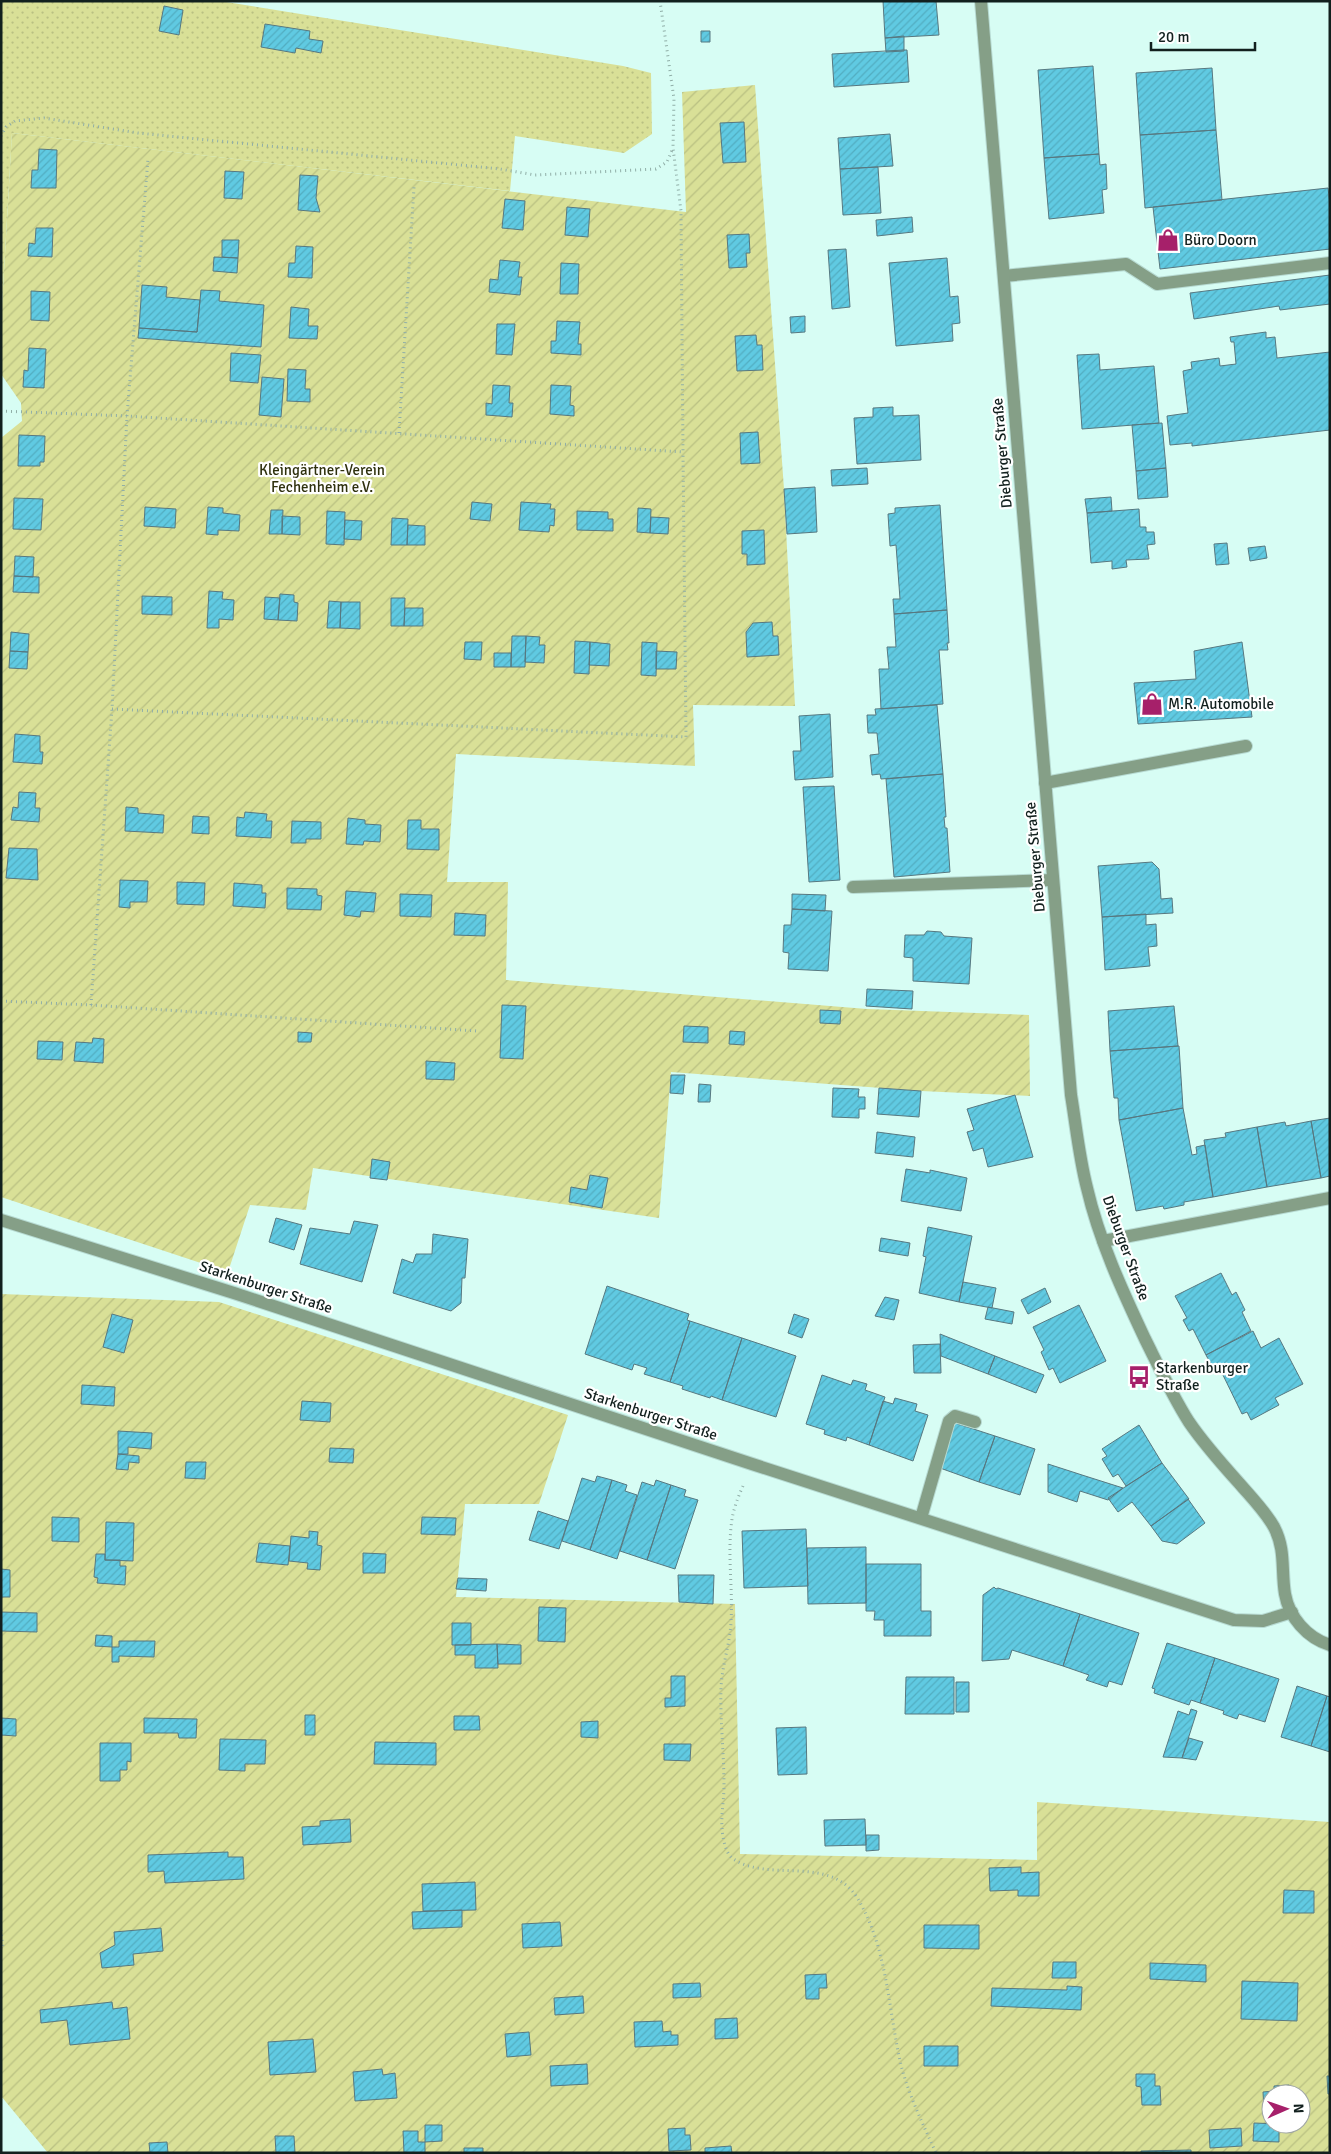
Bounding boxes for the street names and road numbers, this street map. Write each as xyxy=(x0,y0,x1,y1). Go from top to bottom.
street label: Dieburger Straße xyxy=(988,397,1016,509)
street label: Dieburger Straße xyxy=(1021,801,1049,913)
street label: Dieburger Straße xyxy=(1099,1193,1153,1303)
street label: Starkenburger Straße xyxy=(197,1257,335,1317)
street label: Starkenburger Straße xyxy=(582,1384,720,1444)

